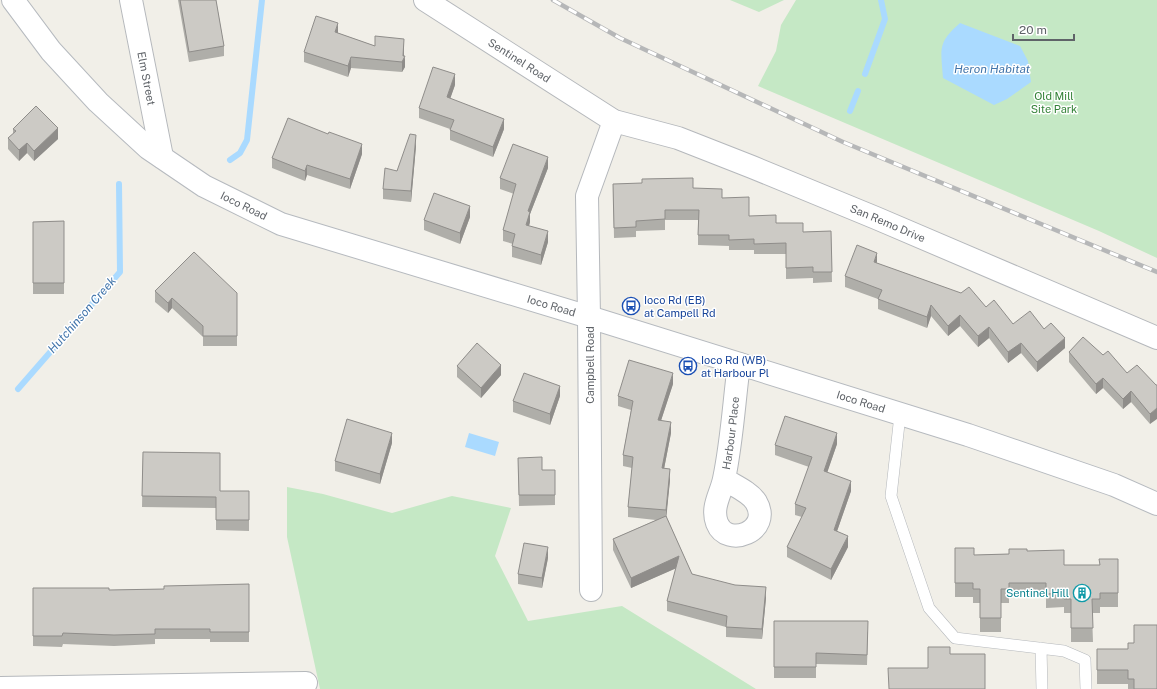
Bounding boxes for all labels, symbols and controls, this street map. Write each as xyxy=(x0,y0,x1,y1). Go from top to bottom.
scale bar xyxy=(1013,16,1074,42)
text: 20 m xyxy=(1019,23,1047,37)
street label: Sentinel Road xyxy=(486,36,553,85)
street label: Elm Street xyxy=(135,51,158,106)
water label: Heron Habitat xyxy=(954,62,1031,76)
park label: Old Mill Site Park xyxy=(1031,90,1077,115)
street label: Ioco Road xyxy=(219,189,269,222)
street label: San Remo Drive xyxy=(848,202,927,244)
water label: Hutchinson Creek xyxy=(45,274,119,356)
street label: Ioco Road xyxy=(526,293,577,319)
place label: Ioco Rd (EB) at Campell Rd xyxy=(644,294,716,319)
bus stop icon: Ioco Rd (EB) at Campell Rd xyxy=(621,296,641,316)
street label: Campbell Road xyxy=(584,326,596,404)
place label: Ioco Rd (WB) at Harbour Pl xyxy=(701,354,769,379)
bus stop icon: Ioco Rd (WB) at Harbour Pl xyxy=(678,356,698,376)
street label: Ioco Road xyxy=(835,388,887,415)
street label: Harbour Place xyxy=(720,396,741,471)
building icon: Sentinel Hill xyxy=(1072,583,1092,603)
place label: Sentinel Hill xyxy=(1006,587,1069,599)

